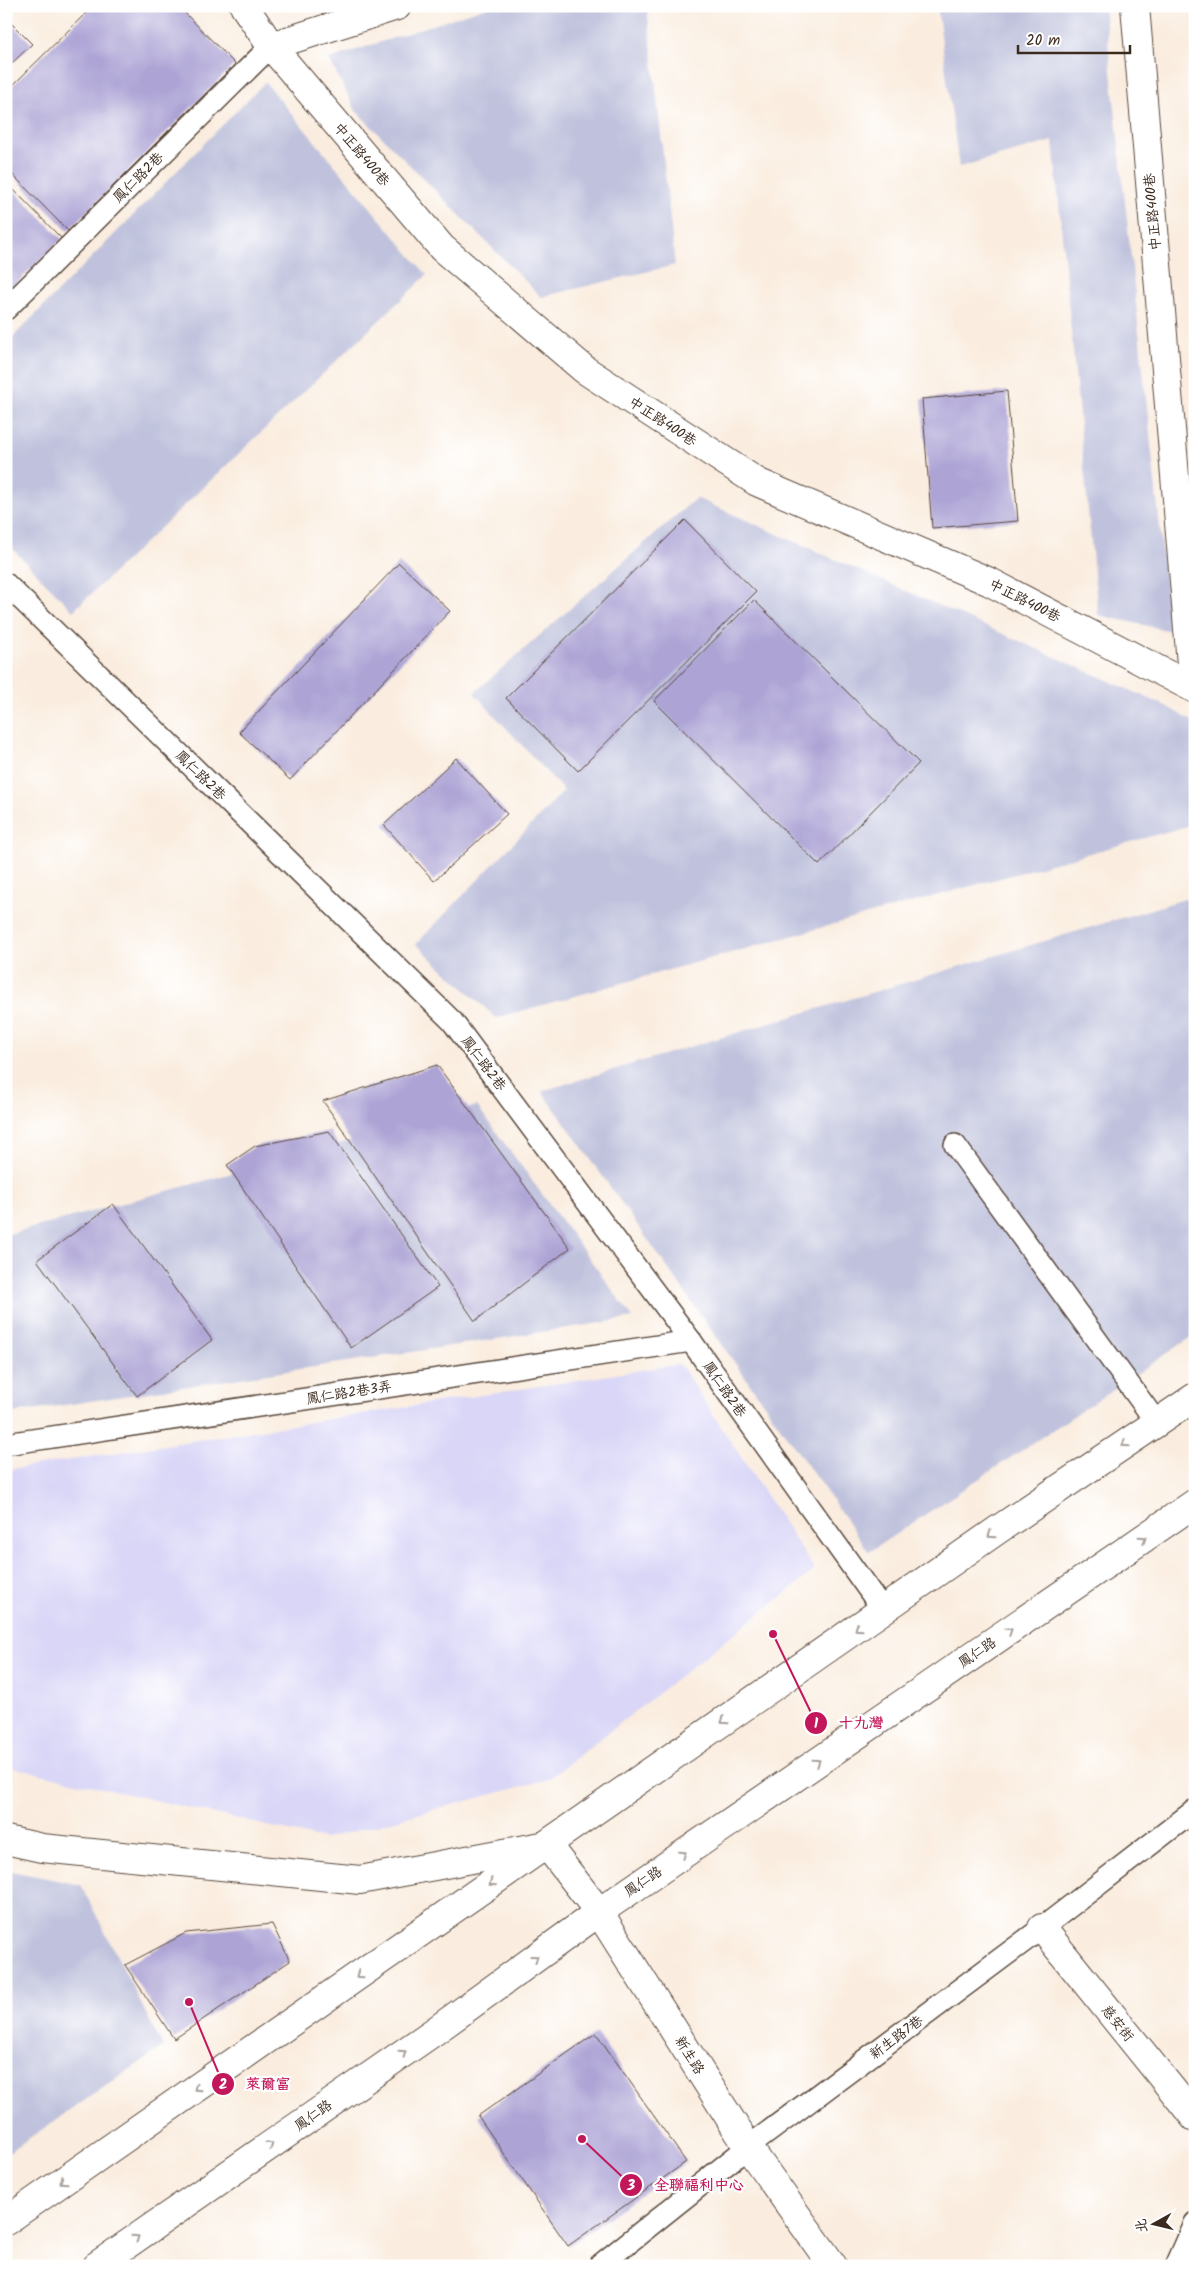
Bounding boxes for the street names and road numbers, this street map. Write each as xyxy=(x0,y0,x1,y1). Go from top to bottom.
street label: 中正路400巷 xyxy=(328,118,395,192)
street label: 鳳仁路2巷 xyxy=(108,147,170,208)
street label: 中正路400巷 xyxy=(1139,171,1167,252)
street label: 中正路400巷 xyxy=(624,391,702,453)
street label: 中正路400巷 xyxy=(985,573,1065,629)
street label: 鳳仁路2巷 xyxy=(170,746,232,807)
street label: 鳳仁路2巷 xyxy=(455,1031,512,1097)
street label: 鳳仁路2巷 xyxy=(697,1357,752,1423)
street label: 鳳仁路2巷3弄 xyxy=(305,1375,393,1411)
street label: 鳳仁路 xyxy=(954,1632,1001,1674)
street label: 鳳仁路 xyxy=(620,1861,667,1903)
street label: 慈安街 xyxy=(1095,2000,1139,2047)
street label: 新生路7巷 xyxy=(865,2010,929,2065)
street label: 新生路 xyxy=(669,2032,710,2079)
street label: 鳳仁路 xyxy=(290,2095,337,2137)

